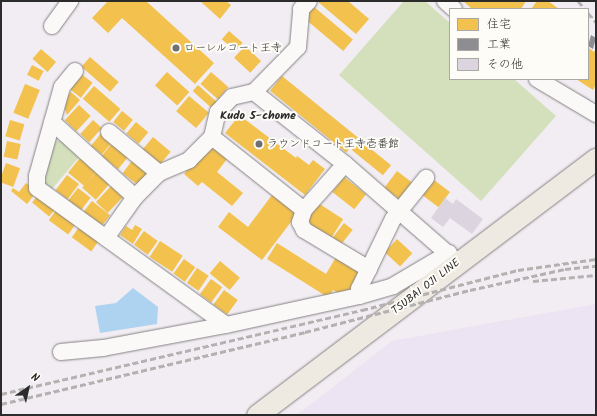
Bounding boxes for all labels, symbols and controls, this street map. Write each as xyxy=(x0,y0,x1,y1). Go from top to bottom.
legend xyxy=(449,8,589,80)
text: 住宅 xyxy=(487,15,511,34)
text: 工業 xyxy=(487,35,511,54)
place label: ローレルコート王寺 xyxy=(184,41,283,55)
marker: ローレルコート王寺 xyxy=(171,43,181,53)
text: その他 xyxy=(487,55,523,74)
district label: Kudo 5-chome xyxy=(220,109,296,123)
place label: ラウンドコート王寺壱番館 xyxy=(267,137,399,151)
marker: ラウンドコート王寺壱番館 xyxy=(254,139,264,149)
street label: TSUBAI OJI LINE xyxy=(389,256,463,318)
north arrow xyxy=(8,368,48,408)
text: N xyxy=(27,369,43,387)

